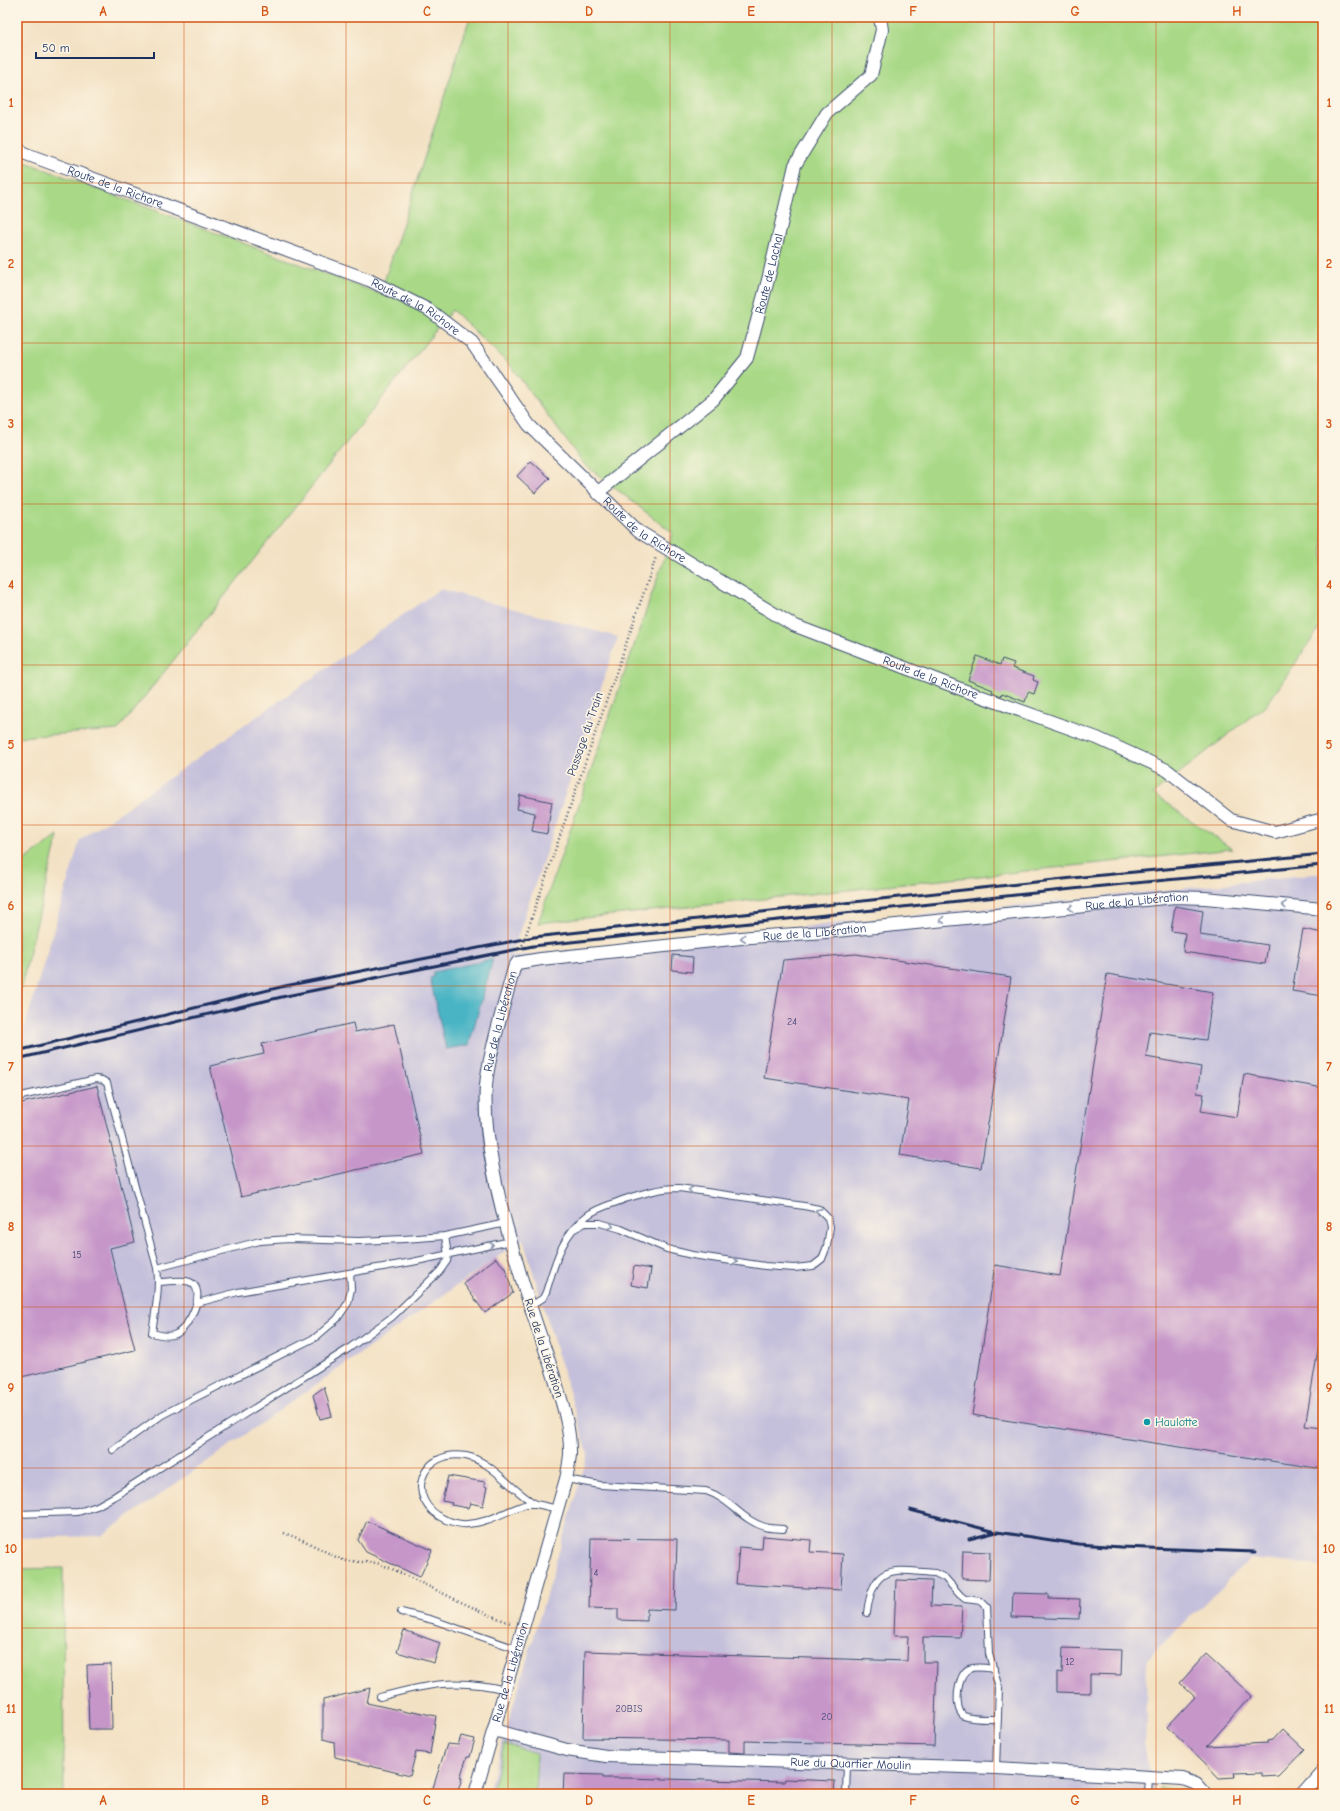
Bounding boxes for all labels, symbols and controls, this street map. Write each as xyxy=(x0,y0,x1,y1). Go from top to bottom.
text: A xyxy=(99,4,107,19)
text: B xyxy=(261,4,269,19)
text: C xyxy=(423,4,431,19)
text: D xyxy=(585,4,593,19)
text: E xyxy=(747,4,755,19)
text: F xyxy=(909,4,917,19)
text: G xyxy=(1070,4,1080,19)
text: H xyxy=(1232,4,1242,19)
scale bar xyxy=(36,34,154,60)
text: 50 m xyxy=(42,41,70,55)
text: 1 xyxy=(8,95,14,110)
text: 1 xyxy=(1326,95,1332,110)
street label: Route de la Richore xyxy=(66,163,165,211)
street label: Route de Lachal xyxy=(752,232,786,315)
text: 2 xyxy=(8,256,14,271)
text: 2 xyxy=(1326,256,1332,271)
street label: Route de la Richore xyxy=(369,275,463,338)
text: 3 xyxy=(8,416,14,431)
text: 3 xyxy=(1326,416,1332,431)
street label: Route de la Richore xyxy=(600,494,689,566)
text: 4 xyxy=(8,577,14,592)
text: 4 xyxy=(1326,577,1332,592)
street label: Route de la Richore xyxy=(881,653,980,702)
street label: Passage du Train xyxy=(564,690,606,778)
text: 5 xyxy=(8,737,15,752)
text: 5 xyxy=(1326,737,1333,752)
street label: Rue de la Libération xyxy=(1085,890,1189,913)
text: 6 xyxy=(8,898,15,913)
text: 6 xyxy=(1326,898,1333,913)
one-way arrow xyxy=(1281,901,1287,910)
one-way arrow xyxy=(1068,903,1074,912)
one-way arrow xyxy=(939,916,945,925)
street label: Rue de la Libération xyxy=(762,921,867,943)
one-way arrow xyxy=(740,933,746,942)
street label: Rue de la Libération xyxy=(481,969,520,1073)
house number: 24 xyxy=(787,1016,797,1028)
text: 7 xyxy=(8,1059,14,1074)
text: 7 xyxy=(1326,1059,1332,1074)
one-way arrow xyxy=(688,1186,694,1195)
one-way arrow xyxy=(815,1208,822,1216)
text: 8 xyxy=(8,1219,14,1234)
text: 8 xyxy=(1326,1219,1332,1234)
one-way arrow xyxy=(607,1221,614,1230)
one-way arrow xyxy=(488,1242,495,1250)
house number: 15 xyxy=(72,1249,82,1261)
one-way arrow xyxy=(732,1256,738,1265)
street label: Rue de la Libération xyxy=(521,1297,567,1399)
text: 9 xyxy=(8,1380,15,1395)
text: 9 xyxy=(1326,1380,1333,1395)
place label: Haulotte xyxy=(1155,1415,1197,1429)
marker: Haulotte xyxy=(1142,1417,1152,1427)
text: 10 xyxy=(5,1541,17,1556)
text: 10 xyxy=(1323,1541,1335,1556)
house number: 4 xyxy=(594,1567,599,1579)
street label: Rue de la Libération xyxy=(489,1620,531,1724)
house number: 12 xyxy=(1065,1656,1075,1668)
text: 11 xyxy=(6,1701,16,1716)
text: 11 xyxy=(1324,1701,1334,1716)
house number: 20BIS xyxy=(616,1703,643,1715)
house number: 20 xyxy=(821,1711,833,1723)
street label: Rue du Quartier Moulin xyxy=(790,1755,911,1772)
text: A xyxy=(99,1793,107,1808)
text: B xyxy=(261,1793,269,1808)
text: C xyxy=(423,1793,431,1808)
text: D xyxy=(585,1793,593,1808)
text: E xyxy=(747,1793,755,1808)
text: F xyxy=(909,1793,917,1808)
text: G xyxy=(1070,1793,1080,1808)
text: H xyxy=(1232,1793,1242,1808)

